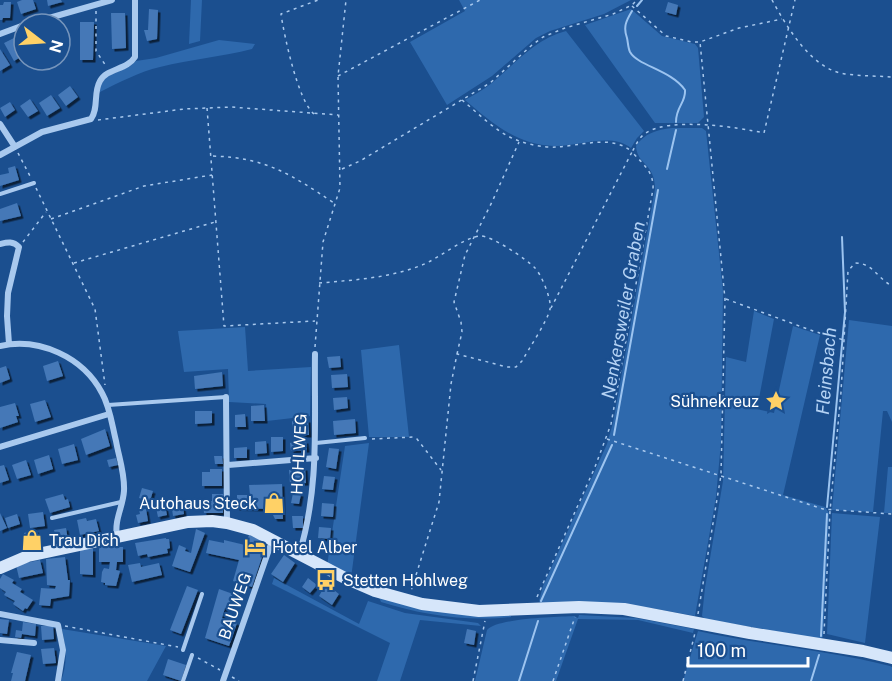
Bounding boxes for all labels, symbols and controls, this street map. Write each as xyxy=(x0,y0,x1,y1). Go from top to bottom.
north arrow xyxy=(12,12,72,72)
text: N xyxy=(45,37,67,55)
water label: Nenkersweiler Graben xyxy=(597,220,649,400)
water label: Fleinsbach xyxy=(812,326,840,416)
place icon: Sühnekreuz xyxy=(764,389,788,413)
place label: Sühnekreuz xyxy=(670,392,759,411)
street label: HOHLWEG xyxy=(287,413,311,495)
shop icon: Autohaus Steck xyxy=(262,491,286,515)
place label: Autohaus Steck xyxy=(139,494,257,513)
shop icon: Trau Dich xyxy=(20,528,44,552)
place label: Trau Dich xyxy=(49,531,119,550)
hotel icon: Hotel Alber xyxy=(243,535,267,559)
place label: Hotel Alber xyxy=(272,538,358,557)
bus stop icon: Stetten Hohlweg xyxy=(314,568,338,592)
street label: BAUWEG xyxy=(215,570,255,642)
place label: Stetten Hohlweg xyxy=(343,571,468,590)
scale bar xyxy=(688,630,808,668)
text: 100 m xyxy=(697,640,746,661)

